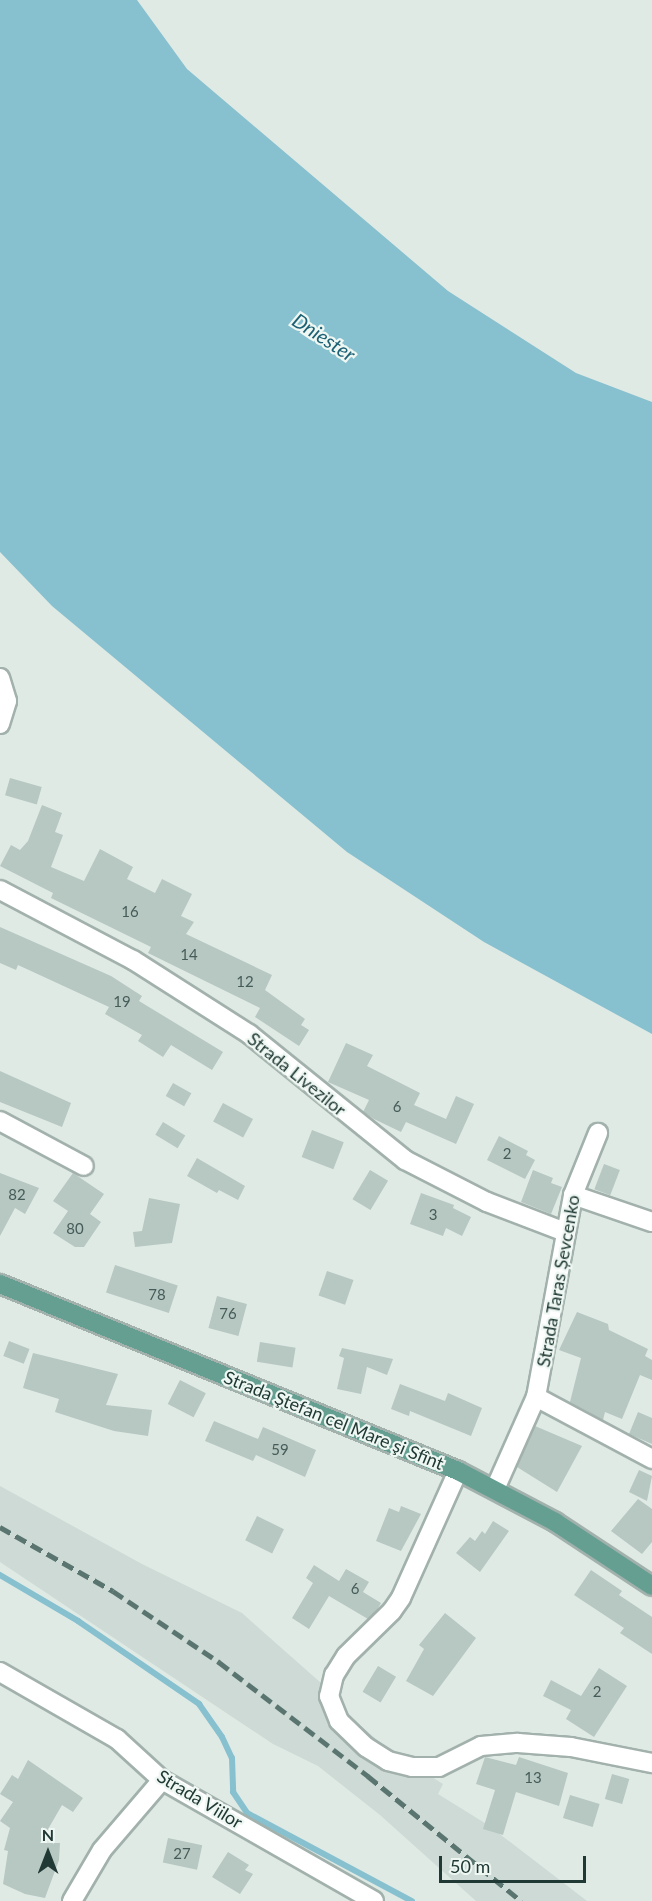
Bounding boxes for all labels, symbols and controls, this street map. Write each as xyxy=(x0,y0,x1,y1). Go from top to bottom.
water label: Dniester xyxy=(288,308,360,366)
house number: 16 xyxy=(121,903,139,921)
house number: 14 xyxy=(180,946,198,964)
house number: 12 xyxy=(236,973,254,991)
house number: 19 xyxy=(113,993,131,1011)
street label: Strada Livezilor xyxy=(243,1028,351,1120)
house number: 6 xyxy=(393,1098,401,1116)
house number: 2 xyxy=(503,1145,511,1163)
house number: 82 xyxy=(8,1186,26,1204)
street label: Strada Taras Șevcenko xyxy=(532,1193,584,1369)
house number: 3 xyxy=(429,1206,437,1224)
house number: 80 xyxy=(66,1220,84,1238)
house number: 78 xyxy=(148,1286,166,1304)
house number: 76 xyxy=(219,1305,237,1323)
street label: Strada Ştefan cel Mare şi Sfînt xyxy=(221,1366,447,1474)
house number: 59 xyxy=(271,1441,289,1459)
house number: 6 xyxy=(351,1580,359,1598)
house number: 2 xyxy=(593,1683,601,1701)
street label: Strada Viilor xyxy=(153,1765,247,1833)
house number: 13 xyxy=(524,1769,542,1787)
north arrow xyxy=(18,1823,78,1883)
text: N xyxy=(42,1825,54,1844)
scale bar xyxy=(442,1844,589,1882)
house number: 27 xyxy=(173,1845,191,1863)
text: 50 m xyxy=(450,1855,490,1877)

